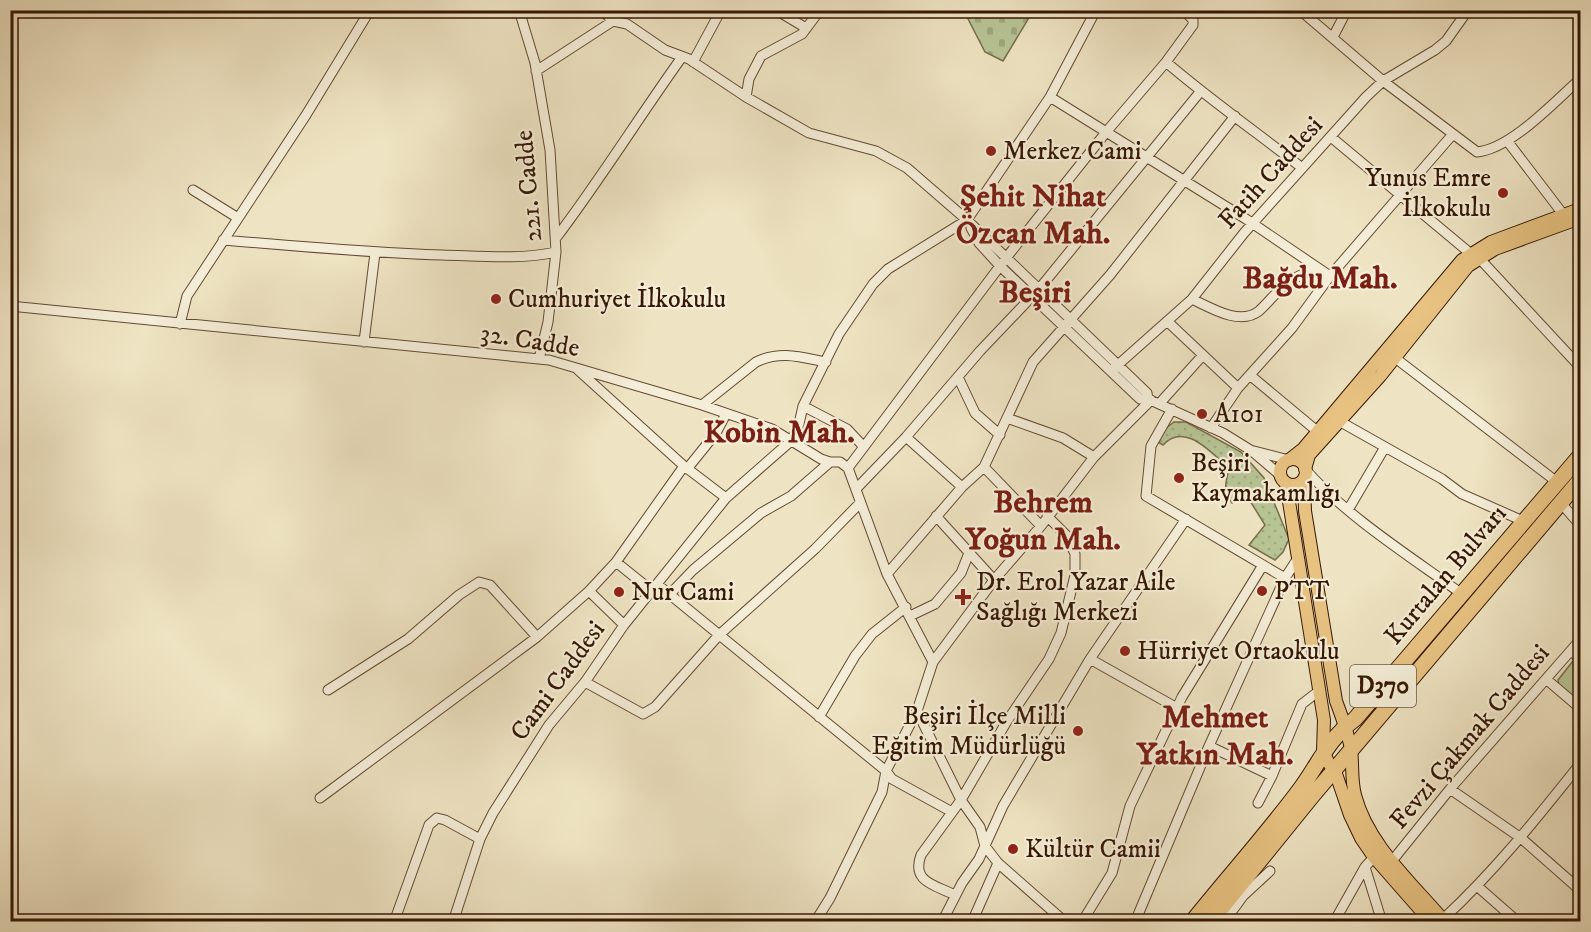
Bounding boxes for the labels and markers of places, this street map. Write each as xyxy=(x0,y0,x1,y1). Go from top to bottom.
place label: Merkez Cami xyxy=(1003,135,1142,168)
marker: Merkez Cami xyxy=(984,144,998,158)
place label: Yunus Emre İlkokulu xyxy=(1365,162,1491,225)
marker: Yunus Emre İlkokulu xyxy=(1496,186,1510,200)
place label: Cumhuriyet İlkokulu xyxy=(508,282,726,316)
marker: Cumhuriyet İlkokulu xyxy=(489,292,503,306)
place label: A101 xyxy=(1214,398,1263,431)
marker: A101 xyxy=(1195,407,1209,421)
place label: Beşiri Kaymakamlığı xyxy=(1191,447,1340,510)
marker: Beşiri Kaymakamlığı xyxy=(1172,471,1186,485)
place label: Dr. Erol Yazar Aile Sağlığı Merkezi xyxy=(976,566,1176,629)
place label: PTT xyxy=(1274,575,1330,608)
place label: Nur Cami xyxy=(631,576,734,609)
marker: PTT xyxy=(1255,584,1269,598)
marker: Nur Cami xyxy=(612,585,626,599)
marker: Dr. Erol Yazar Aile Sağlığı Merkezi xyxy=(954,588,972,606)
place label: Hürriyet Ortaokulu xyxy=(1137,635,1340,668)
marker: Hürriyet Ortaokulu xyxy=(1118,644,1132,658)
place label: Beşiri İlçe Milli Eğitim Müdürlüğü xyxy=(872,699,1066,763)
marker: Beşiri İlçe Milli Eğitim Müdürlüğü xyxy=(1071,724,1085,738)
place label: Kültür Camii xyxy=(1025,833,1161,866)
marker: Kültür Camii xyxy=(1006,842,1020,856)

